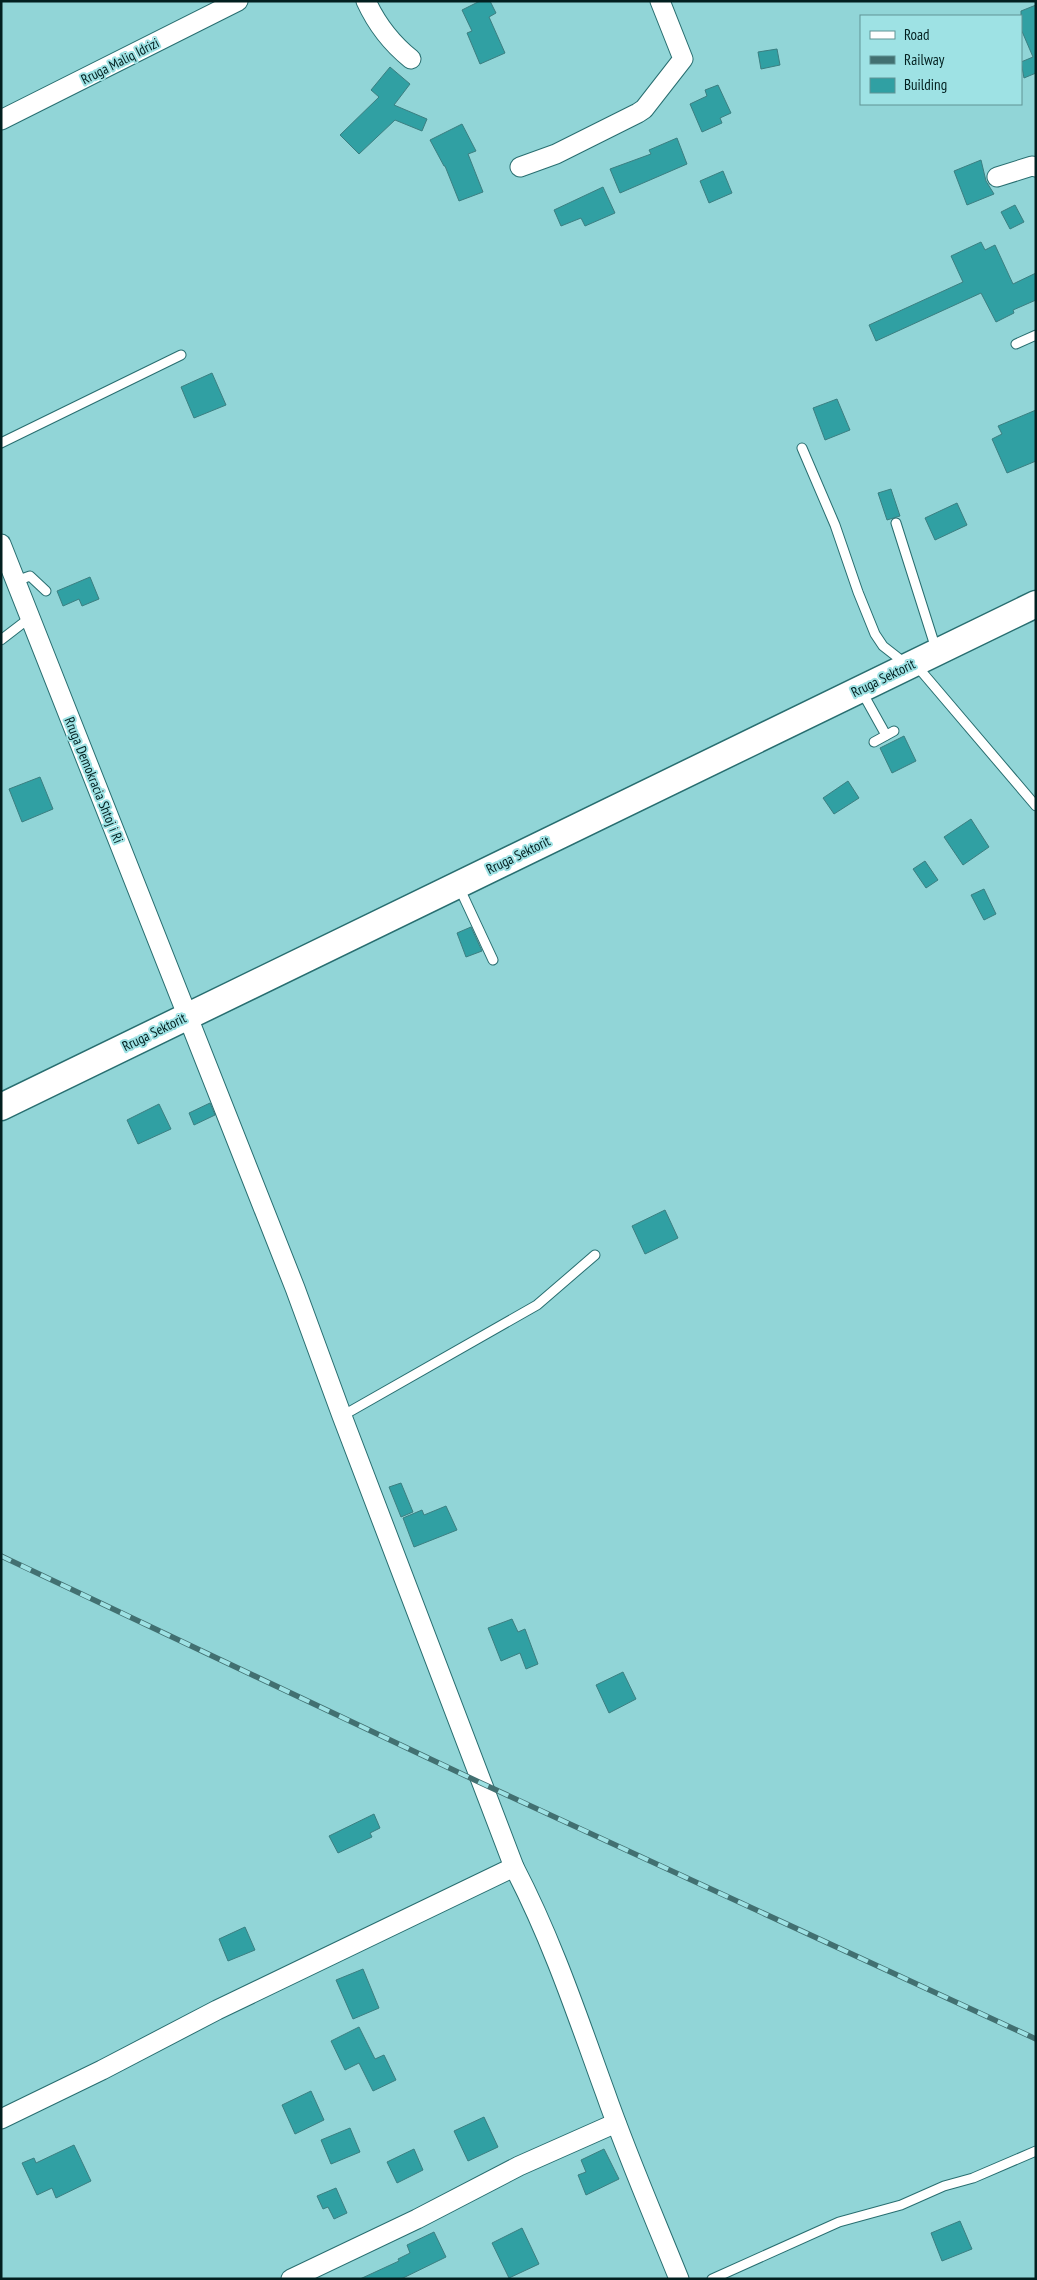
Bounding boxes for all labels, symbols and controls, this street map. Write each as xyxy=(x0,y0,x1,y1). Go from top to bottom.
legend xyxy=(860,15,1022,105)
text: Road xyxy=(904,25,930,44)
street label: Rruga Maliq Idrizi xyxy=(78,34,162,88)
text: Railway xyxy=(904,50,945,69)
text: Building xyxy=(904,75,947,94)
street label: Rruga Sektorit xyxy=(848,655,918,701)
street label: Rruga Demokracia Shtoj i Ri xyxy=(60,714,128,846)
street label: Rruga Sektorit xyxy=(483,832,553,878)
street label: Rruga Sektorit xyxy=(119,1009,189,1055)

